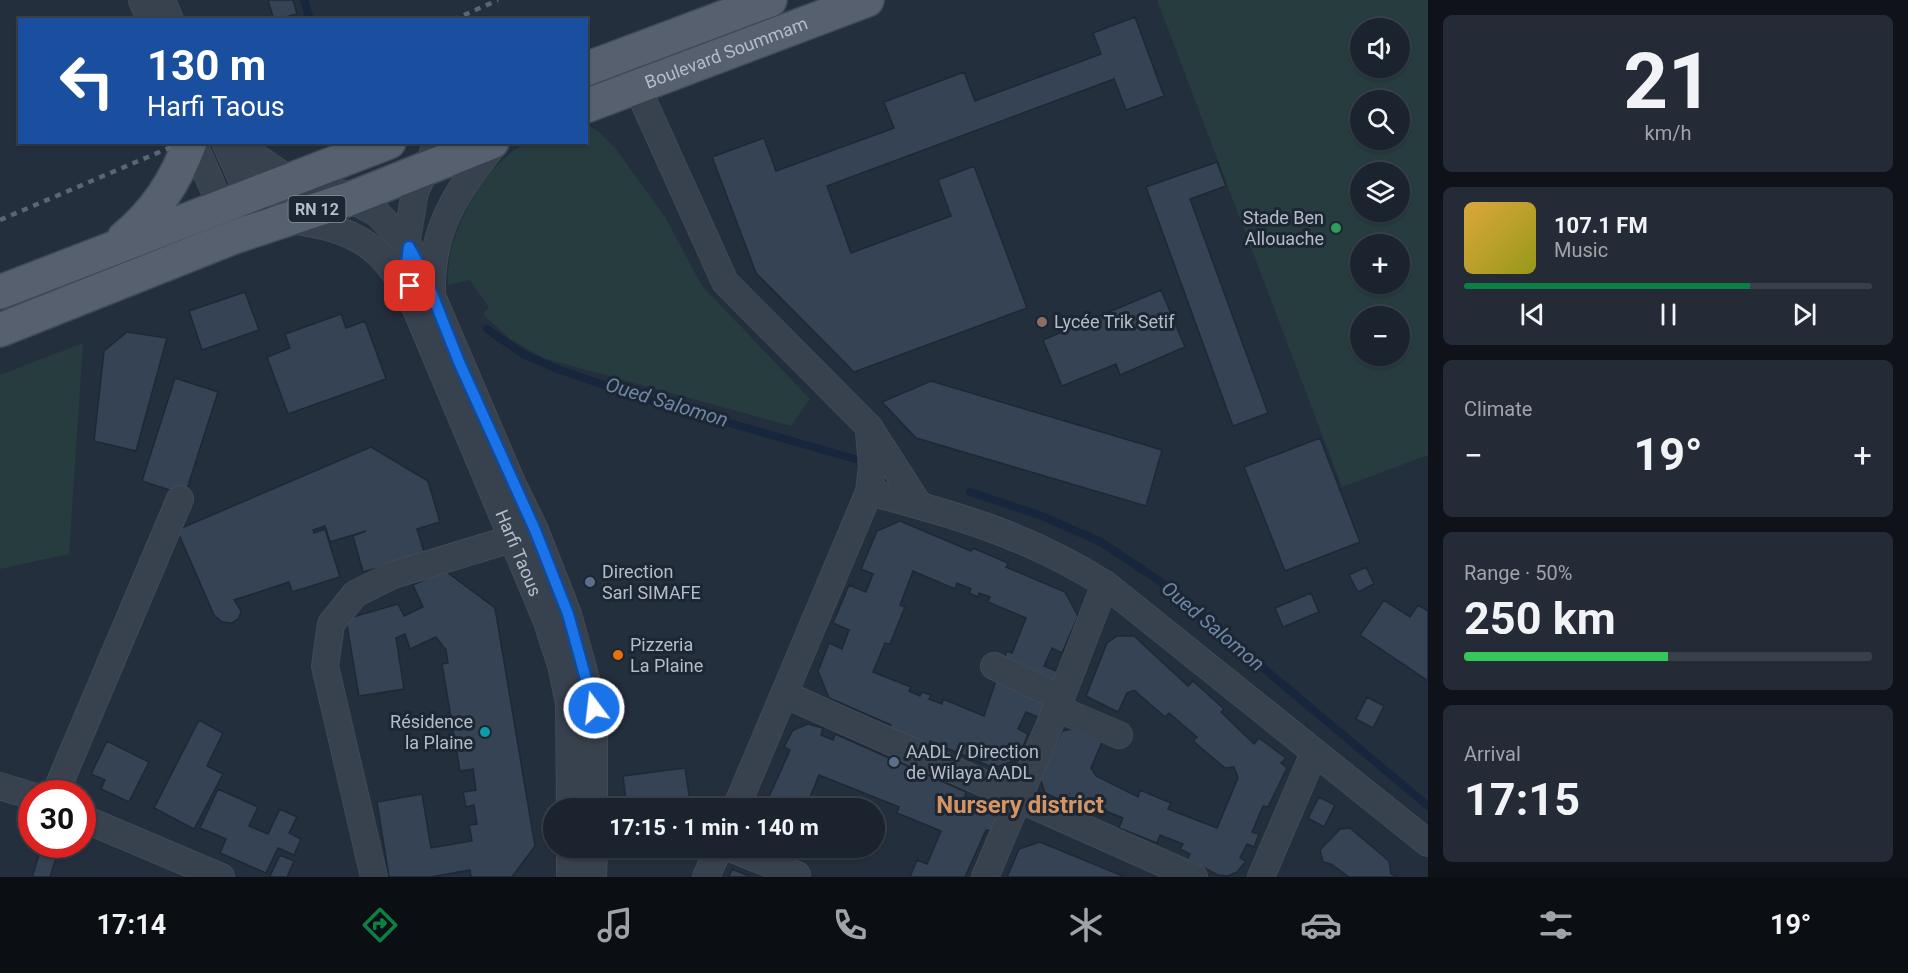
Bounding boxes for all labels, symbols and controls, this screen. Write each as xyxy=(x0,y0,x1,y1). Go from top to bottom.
street label: Boulevard Soummam xyxy=(642,12,810,93)
map controls xyxy=(1350,18,1410,366)
button: sound xyxy=(1350,18,1410,78)
text: 21 xyxy=(1623,36,1713,127)
text: 130 m xyxy=(147,41,266,90)
icon: left xyxy=(48,42,126,120)
button: search xyxy=(1350,90,1410,150)
text: Harfi Taous xyxy=(147,91,285,123)
text: km/h xyxy=(1645,121,1691,145)
button: layers xyxy=(1350,162,1410,222)
road number: RN 12 xyxy=(288,196,346,222)
place label: Stade Ben Allouache xyxy=(1243,207,1324,249)
text: 107.1 FM xyxy=(1554,213,1648,238)
marker: Stade Ben Allouache xyxy=(1329,221,1343,235)
button: + xyxy=(1350,234,1410,294)
text: Music xyxy=(1554,238,1608,262)
pin xyxy=(384,260,435,311)
icon: arrive xyxy=(393,269,426,302)
icon: previous xyxy=(1516,298,1549,331)
icon: pause xyxy=(1652,298,1685,331)
icon: next xyxy=(1788,298,1821,331)
button: − xyxy=(1350,306,1410,366)
place label: Lycée Trik Setif xyxy=(1054,311,1175,332)
marker: Lycée Trik Setif xyxy=(1035,315,1049,329)
water label: Oued Salomon xyxy=(603,372,731,432)
text: Climate xyxy=(1464,397,1532,421)
text: 19° xyxy=(1633,428,1703,481)
text: − xyxy=(1464,436,1483,475)
text: + xyxy=(1853,436,1872,475)
street label: Harfi Taous xyxy=(491,506,546,599)
place label: Direction Sarl SIMAFE xyxy=(602,561,701,603)
text: Range · 50% xyxy=(1464,561,1572,585)
marker: Direction Sarl SIMAFE xyxy=(583,575,597,589)
water label: Oued Salomon xyxy=(1157,576,1269,676)
text: 250 km xyxy=(1464,592,1616,645)
place label: Pizzeria La Plaine xyxy=(630,634,703,676)
marker: Pizzeria La Plaine xyxy=(611,648,625,662)
position arrow xyxy=(562,676,626,740)
place label: Résidence la Plaine xyxy=(390,711,473,753)
marker: Résidence la Plaine xyxy=(478,725,492,739)
place label: AADL / Direction de Wilaya AADL xyxy=(906,741,1039,783)
text: Arrival xyxy=(1464,742,1521,766)
marker: AADL / Direction de Wilaya AADL xyxy=(887,755,901,769)
text: 17:15 xyxy=(1464,773,1580,826)
speed limit sign: 30 xyxy=(18,780,96,858)
district label: Nursery district xyxy=(936,791,1104,819)
text: 17:15 · 1 min · 140 m xyxy=(609,815,819,840)
icon: directions xyxy=(359,904,401,946)
icon: music xyxy=(594,904,636,946)
icon: phone xyxy=(829,904,871,946)
icon: climate xyxy=(1065,904,1107,946)
icon: car xyxy=(1300,904,1342,946)
icon: filters xyxy=(1535,904,1577,946)
text: 17:14 xyxy=(97,909,166,941)
text: 19° xyxy=(1770,909,1811,941)

